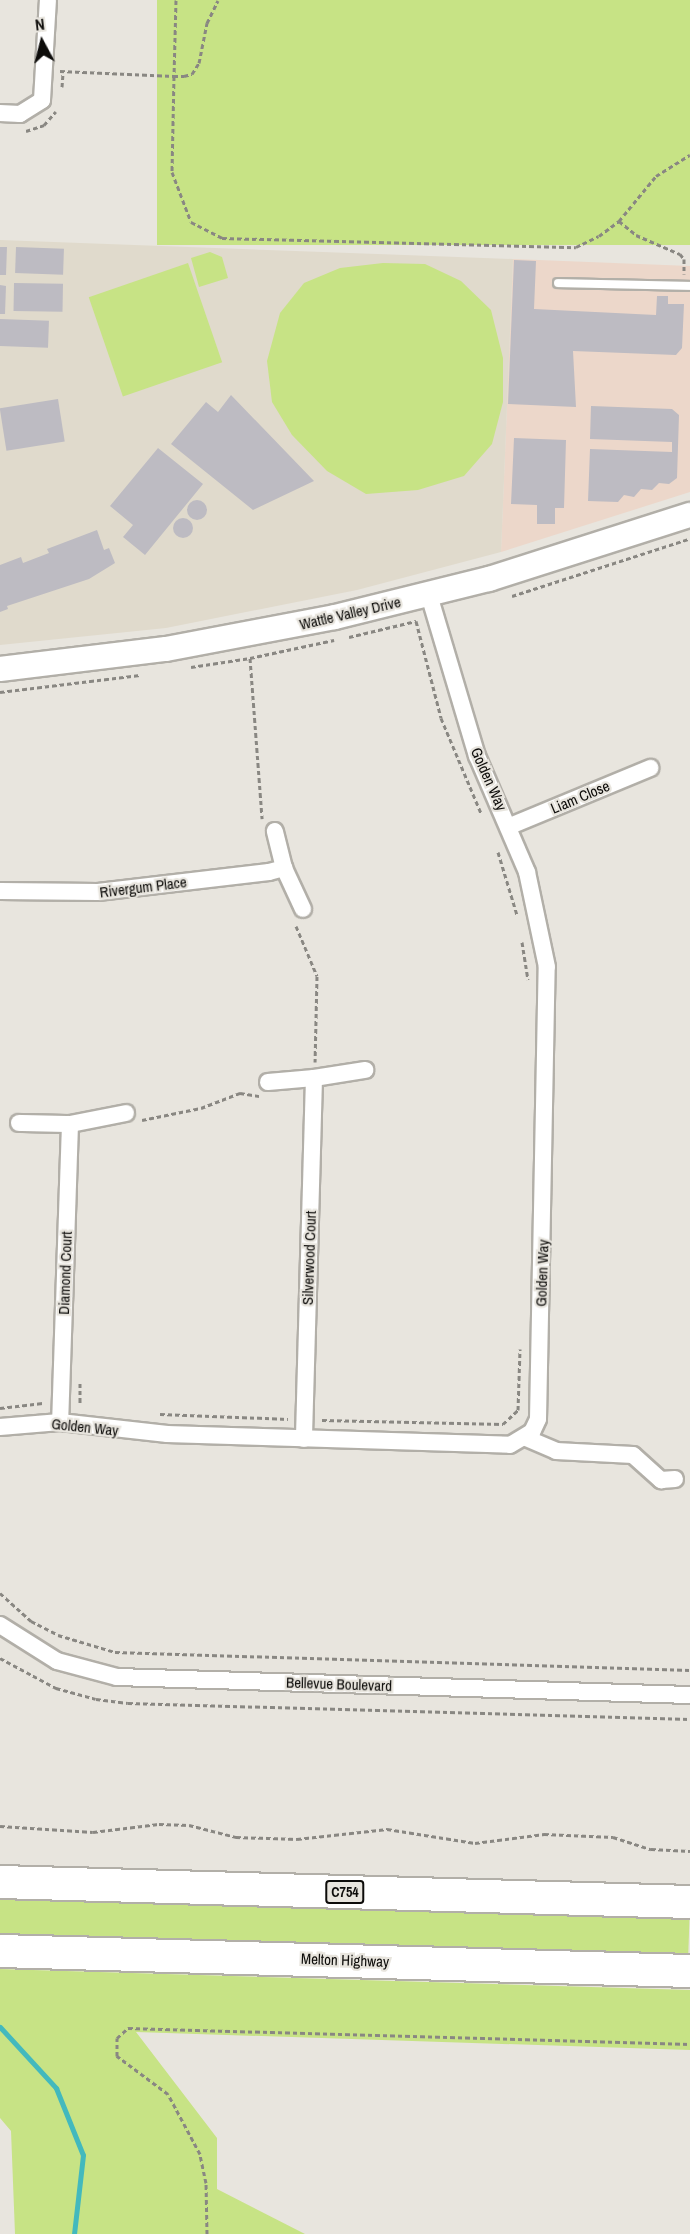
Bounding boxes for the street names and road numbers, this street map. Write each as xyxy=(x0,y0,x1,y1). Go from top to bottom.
street label: Wattle Valley Drive xyxy=(298,593,402,633)
street label: Golden Way xyxy=(467,745,511,813)
street label: Liam Close xyxy=(548,777,612,817)
street label: Rivergum Place xyxy=(98,873,188,901)
street label: Silverwood Court xyxy=(298,1211,320,1305)
street label: Diamond Court xyxy=(55,1231,75,1315)
street label: Golden Way xyxy=(532,1239,552,1307)
street label: Golden Way xyxy=(51,1415,119,1439)
street label: Bellevue Boulevard xyxy=(286,1673,392,1695)
road number: C754 xyxy=(324,1881,366,1903)
street label: Melton Highway xyxy=(301,1949,389,1971)

